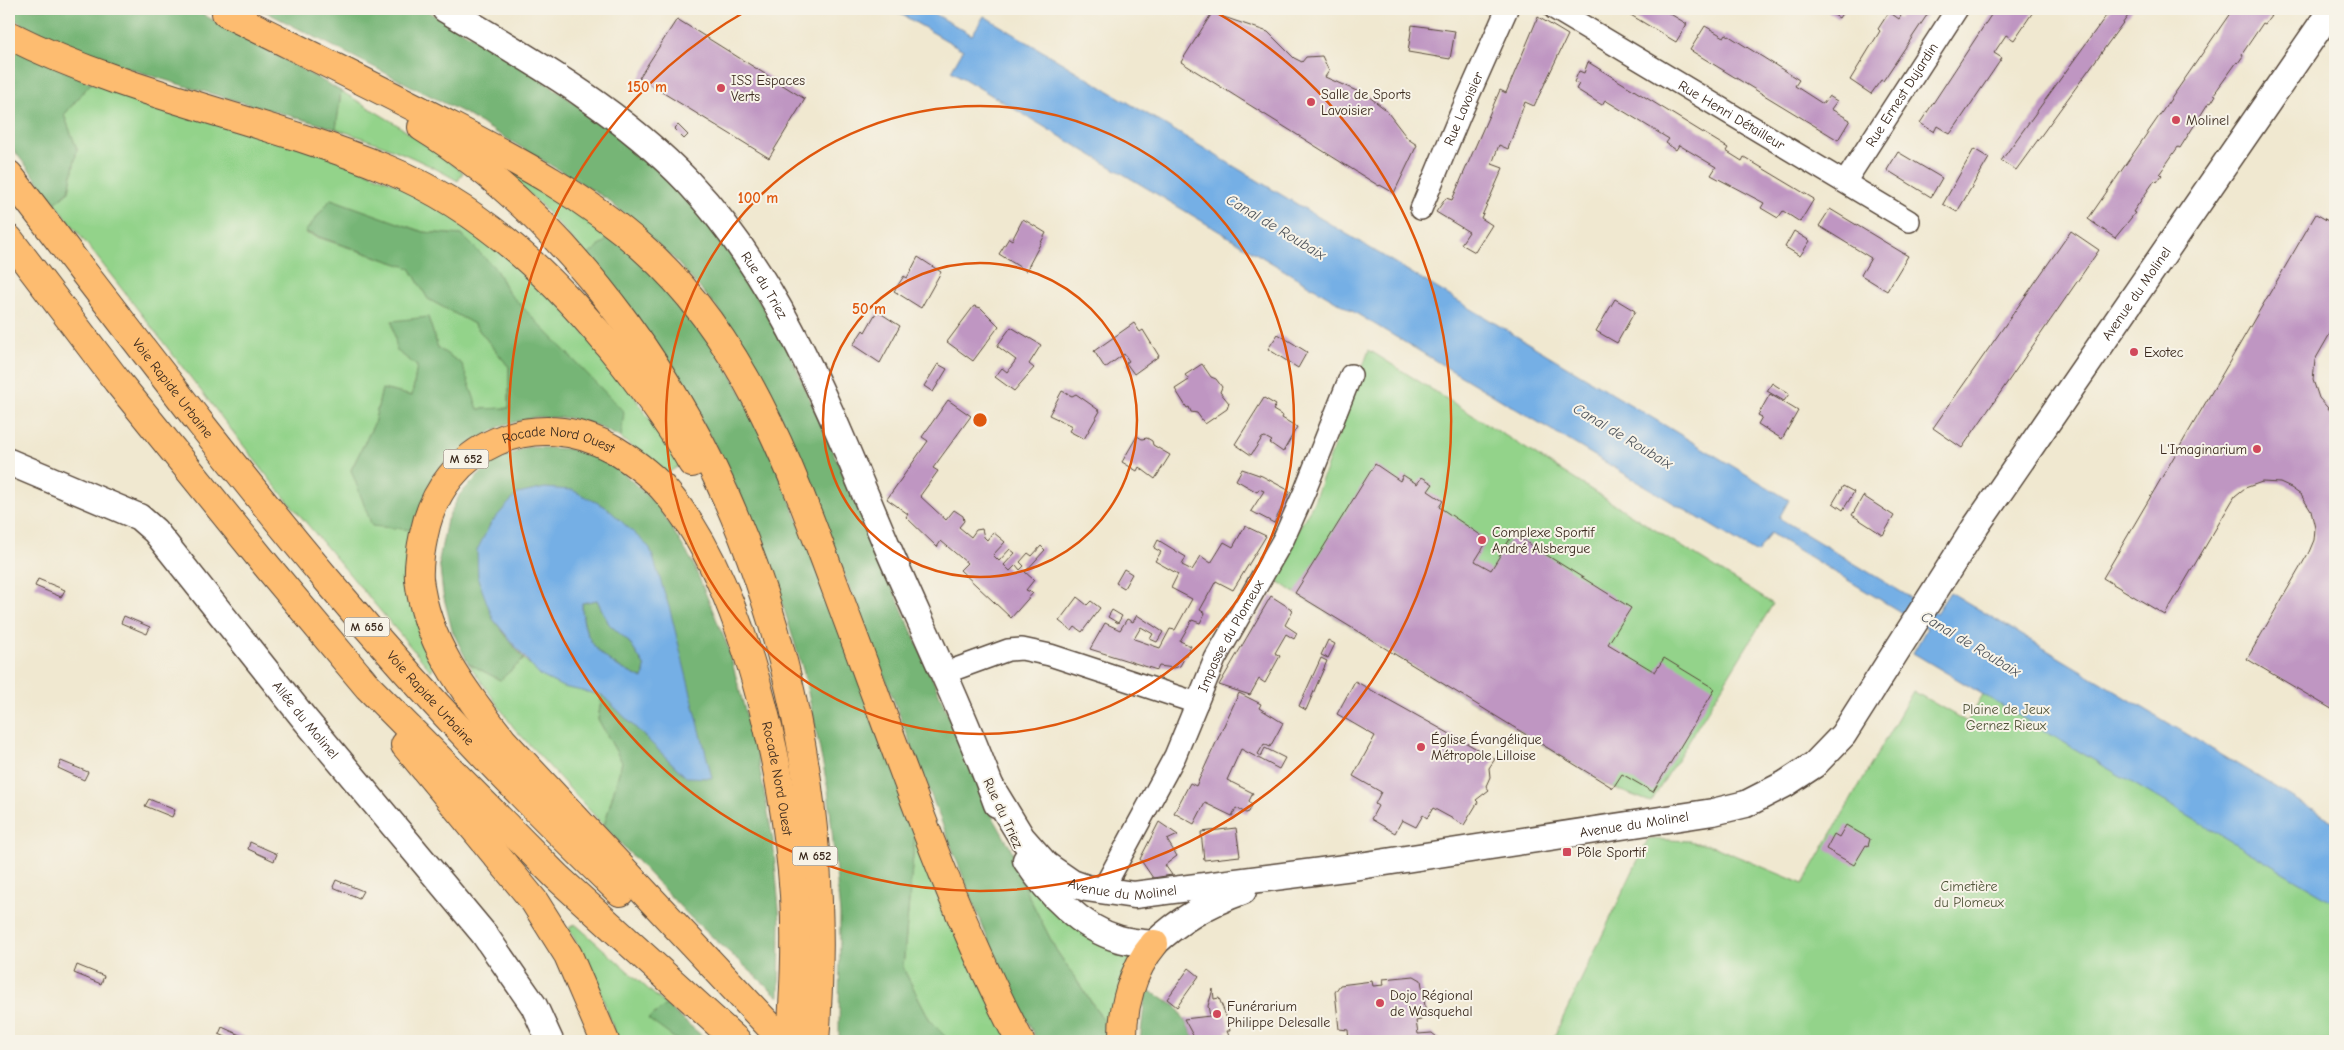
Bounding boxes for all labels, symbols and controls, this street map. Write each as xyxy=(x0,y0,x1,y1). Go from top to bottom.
street label: Rue Ernest Dujardin xyxy=(1862,39,1941,150)
street label: Rue Lavoisier xyxy=(1440,68,1487,148)
place label: ISS Espaces Verts xyxy=(731,72,805,105)
street label: Rue Henri Détailleur xyxy=(1675,76,1789,154)
text: 150 m xyxy=(627,78,667,96)
marker: ISS Espaces Verts xyxy=(715,82,727,94)
place label: Salle de Sports Lavoisier xyxy=(1321,86,1411,119)
marker: Salle de Sports Lavoisier xyxy=(1305,96,1317,108)
place label: Molinel xyxy=(2186,112,2229,129)
marker: Molinel xyxy=(2170,114,2182,126)
text: 100 m xyxy=(738,189,778,207)
water label: Canal de Roubaix xyxy=(1223,190,1330,264)
street label: Avenue du Molinel xyxy=(2098,243,2174,344)
street label: Rue du Triez xyxy=(738,248,791,322)
text: 50 m xyxy=(852,300,886,318)
street label: Voie Rapide Urbaine xyxy=(129,335,217,442)
place label: Exotec xyxy=(2144,344,2184,361)
marker: Exotec xyxy=(2128,346,2140,358)
water label: Canal de Roubaix xyxy=(1570,399,1677,473)
centre of rings xyxy=(971,411,989,429)
street label: Rocade Nord Ouest xyxy=(500,422,619,457)
place label: L'Imaginarium xyxy=(2160,441,2247,458)
marker: L'Imaginarium xyxy=(2251,443,2263,455)
road number: M 652 xyxy=(444,449,488,468)
place label: Complexe Sportif André Alsbergue xyxy=(1492,524,1595,557)
marker: Complexe Sportif André Alsbergue xyxy=(1476,534,1488,546)
street label: Impasse du Plomeux xyxy=(1194,576,1267,695)
water label: Canal de Roubaix xyxy=(1918,607,2025,681)
road number: M 656 xyxy=(344,618,390,636)
street label: Voie Rapide Urbaine xyxy=(383,647,478,749)
street label: Allée du Molinel xyxy=(269,677,343,762)
park label: Plaine de Jeux Gernez Rieux xyxy=(1962,701,2050,734)
street label: Rocade Nord Ouest xyxy=(758,720,796,837)
place label: Église Évangélique Métropole Lilloise xyxy=(1431,731,1542,764)
marker: Église Évangélique Métropole Lilloise xyxy=(1415,741,1427,753)
street label: Rue du Triez xyxy=(979,775,1027,851)
street label: Avenue du Molinel xyxy=(1579,807,1690,841)
place label: Pôle Sportif xyxy=(1577,844,1647,861)
road number: M 652 xyxy=(792,846,838,866)
marker: Pôle Sportif xyxy=(1561,846,1573,858)
street label: Avenue du Molinel xyxy=(1066,874,1178,903)
park label: Cimetière du Plomeux xyxy=(1934,878,2004,911)
place label: Dojo Régional de Wasquehal xyxy=(1390,987,1473,1020)
marker: Dojo Régional de Wasquehal xyxy=(1374,997,1386,1009)
place label: Funérarium Philippe Delesalle xyxy=(1227,998,1330,1031)
marker: Funérarium Philippe Delesalle xyxy=(1211,1008,1223,1020)

